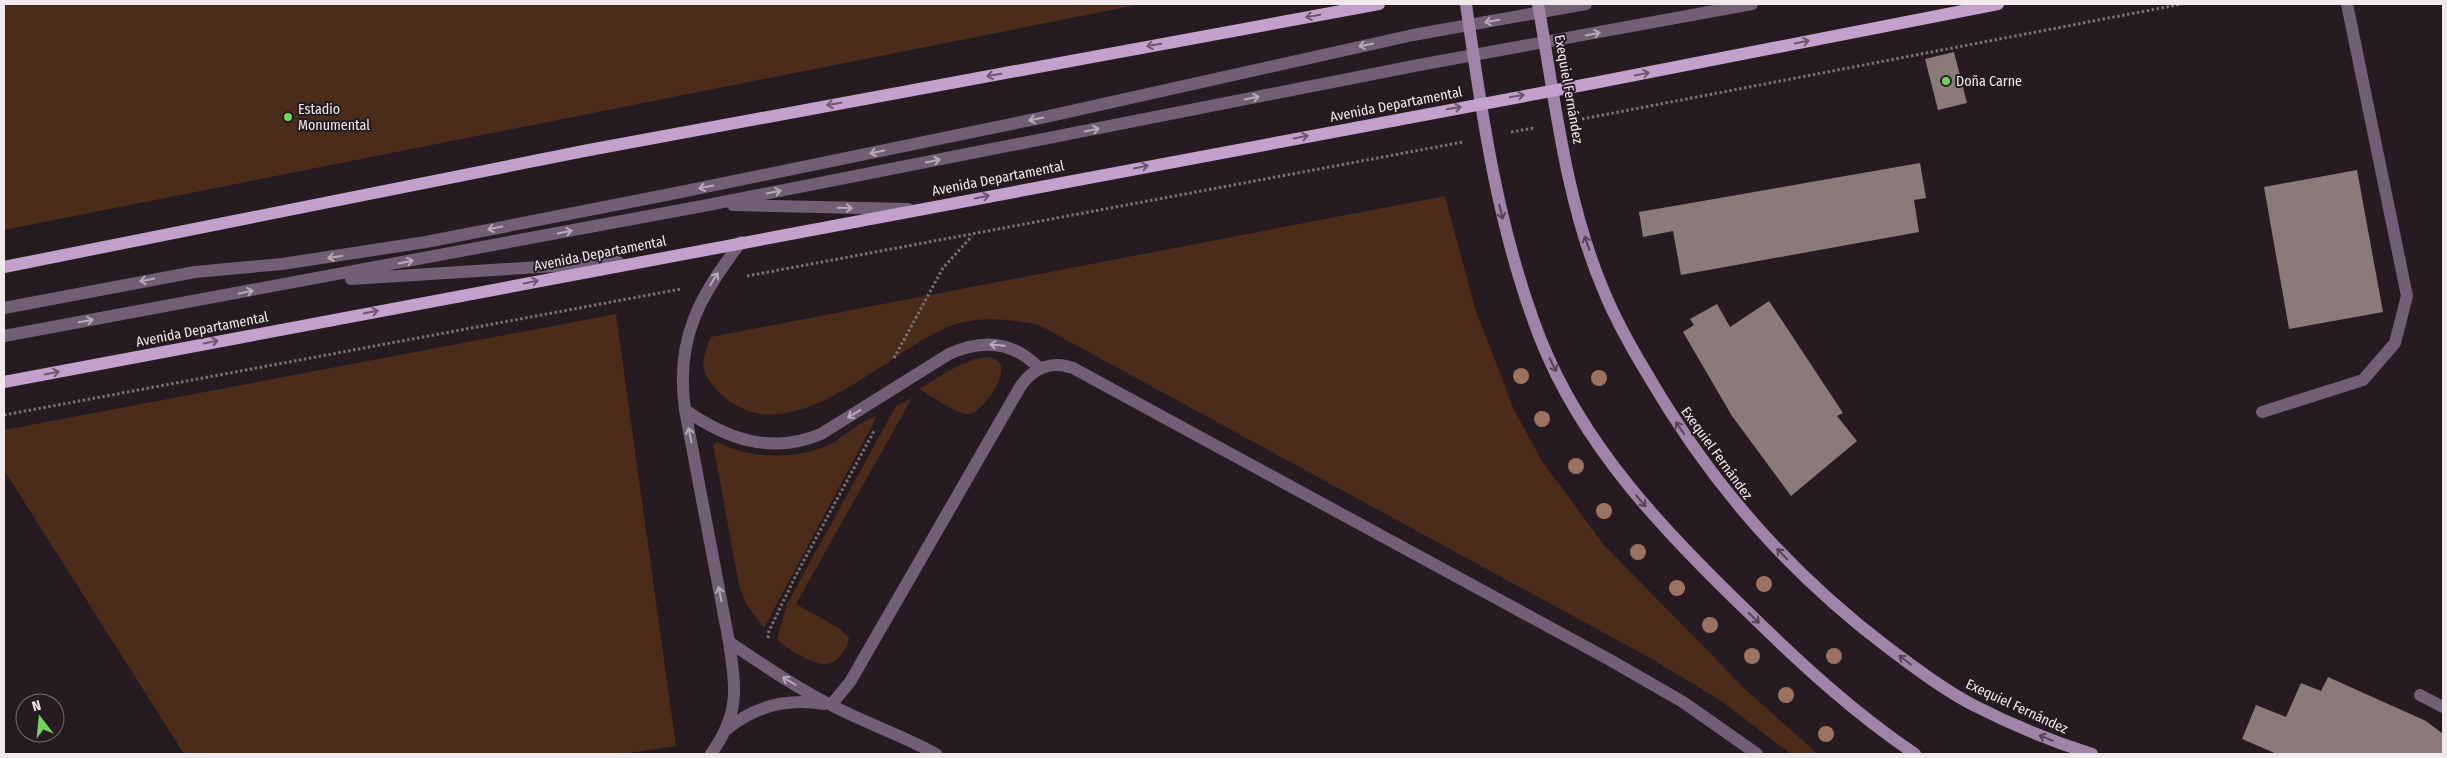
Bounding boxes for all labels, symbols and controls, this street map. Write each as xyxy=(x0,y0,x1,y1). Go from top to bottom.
one-way arrow xyxy=(1306,11,1322,21)
one-way arrow xyxy=(1484,17,1500,27)
one-way arrow xyxy=(1585,28,1601,38)
street label: Exequiel Fernández xyxy=(1551,33,1587,146)
one-way arrow xyxy=(1793,37,1809,47)
one-way arrow xyxy=(1146,41,1162,51)
one-way arrow xyxy=(1358,41,1374,51)
one-way arrow xyxy=(1634,68,1650,78)
one-way arrow xyxy=(986,70,1002,80)
place label: Doña Carne xyxy=(1956,73,2022,90)
marker: Doña Carne xyxy=(1940,75,1952,87)
street label: Avenida Departamental xyxy=(1328,83,1464,126)
one-way arrow xyxy=(1508,91,1524,101)
one-way arrow xyxy=(1244,93,1260,103)
one-way arrow xyxy=(826,100,842,110)
place label: Estadio Monumental xyxy=(298,101,370,134)
one-way arrow xyxy=(1445,102,1461,112)
marker: Estadio Monumental xyxy=(282,111,294,123)
one-way arrow xyxy=(1029,115,1045,124)
one-way arrow xyxy=(1084,124,1100,134)
one-way arrow xyxy=(1293,131,1309,141)
one-way arrow xyxy=(870,147,886,157)
one-way arrow xyxy=(925,156,941,165)
street label: Avenida Departamental xyxy=(930,157,1066,200)
one-way arrow xyxy=(1133,161,1149,171)
one-way arrow xyxy=(698,183,714,192)
one-way arrow xyxy=(765,187,781,196)
one-way arrow xyxy=(973,191,989,201)
one-way arrow xyxy=(836,203,852,212)
one-way arrow xyxy=(1497,203,1506,219)
one-way arrow xyxy=(487,224,503,234)
one-way arrow xyxy=(557,226,573,236)
street label: Avenida Departamental xyxy=(532,232,668,275)
one-way arrow xyxy=(1582,236,1591,251)
one-way arrow xyxy=(327,252,343,262)
one-way arrow xyxy=(397,257,413,266)
one-way arrow xyxy=(709,273,719,287)
one-way arrow xyxy=(139,276,155,286)
one-way arrow xyxy=(522,276,538,286)
one-way arrow xyxy=(238,287,254,296)
one-way arrow xyxy=(363,307,379,316)
street label: Avenida Departamental xyxy=(134,308,270,351)
one-way arrow xyxy=(78,316,94,326)
one-way arrow xyxy=(203,337,219,347)
one-way arrow xyxy=(989,340,1005,350)
one-way arrow xyxy=(1549,357,1558,372)
one-way arrow xyxy=(43,367,59,377)
street label: Exequiel Fernández xyxy=(1677,404,1756,503)
one-way arrow xyxy=(847,410,861,420)
one-way arrow xyxy=(1675,421,1685,435)
one-way arrow xyxy=(684,427,694,443)
one-way arrow xyxy=(1635,494,1646,507)
one-way arrow xyxy=(1776,548,1788,560)
one-way arrow xyxy=(715,587,725,603)
one-way arrow xyxy=(1747,612,1760,624)
one-way arrow xyxy=(1898,655,1912,665)
street label: Exequiel Fernández xyxy=(1963,675,2071,738)
one-way arrow xyxy=(782,676,797,685)
north arrow xyxy=(15,693,65,743)
text: N xyxy=(30,697,43,715)
one-way arrow xyxy=(2039,733,2054,743)

